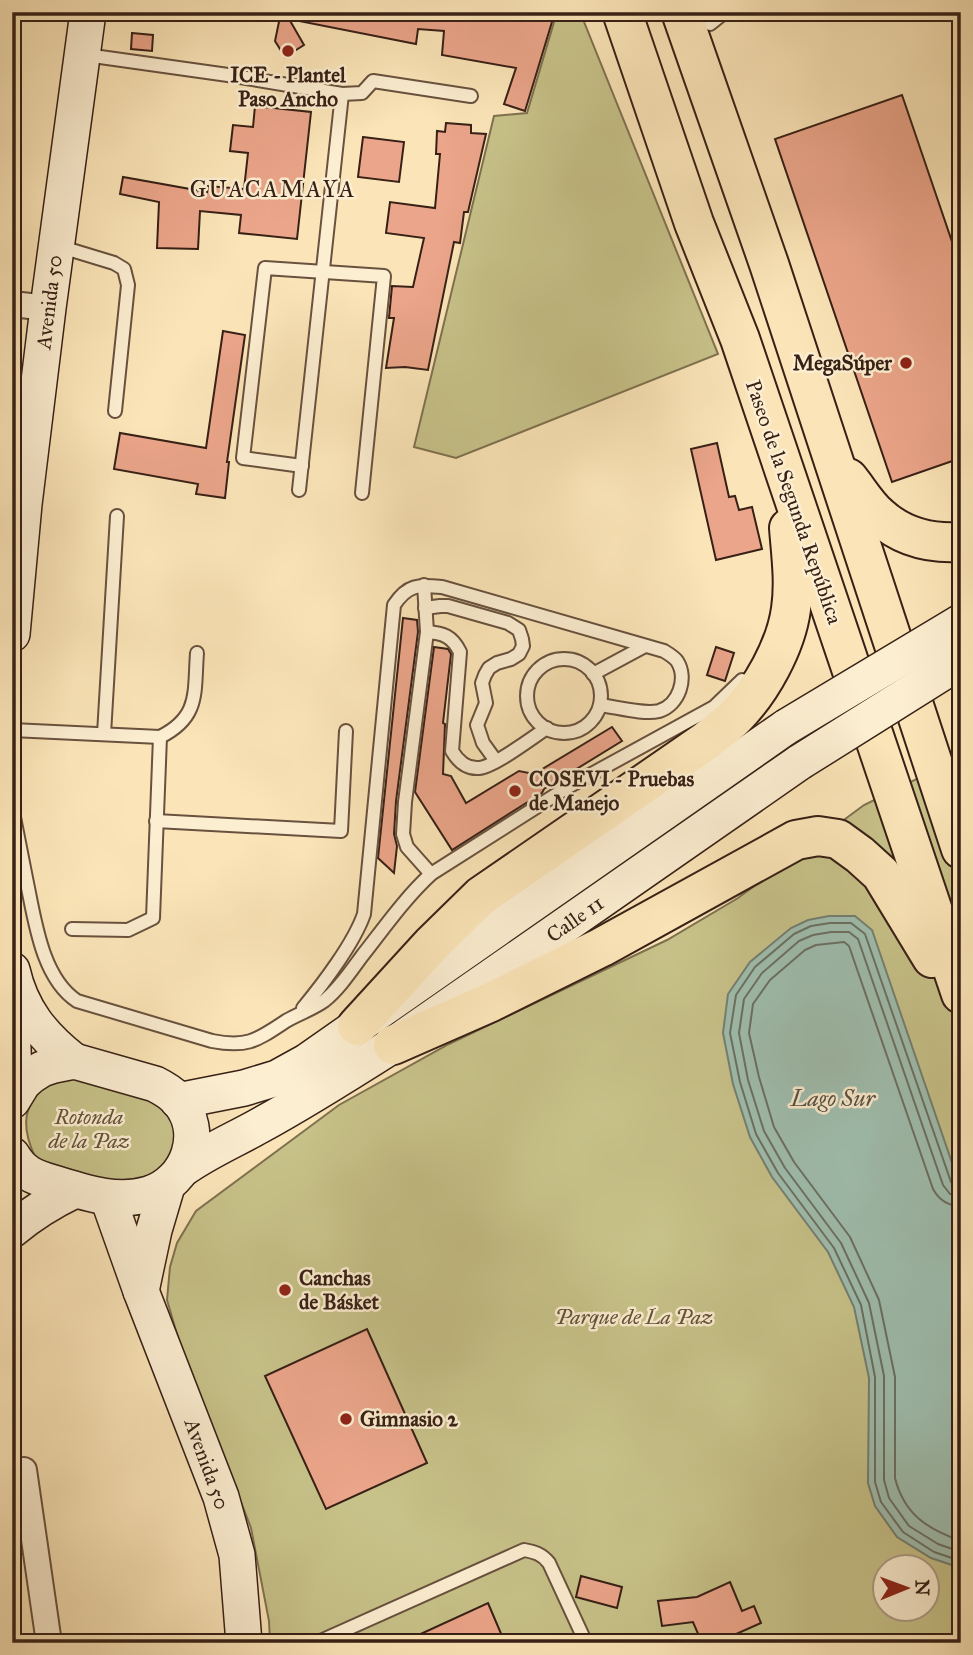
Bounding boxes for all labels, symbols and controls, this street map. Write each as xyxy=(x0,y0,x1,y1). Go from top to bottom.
marker: ICE - Plantel Paso Ancho xyxy=(280,43,296,59)
place label: ICE - Plantel Paso Ancho xyxy=(230,62,347,112)
district label: GUACAMAYA xyxy=(190,175,356,203)
street label: Avenida 50 xyxy=(30,253,68,352)
place label: MegaSúper xyxy=(793,350,893,376)
marker: MegaSúper xyxy=(898,355,914,371)
street label: Paseo de la Segunda República xyxy=(740,376,848,628)
place label: COSEVI - Pruebas de Manejo xyxy=(529,766,694,816)
marker: COSEVI - Pruebas de Manejo xyxy=(507,783,523,799)
street label: Calle 11 xyxy=(541,890,609,948)
water label: Lago Sur xyxy=(790,1084,877,1112)
park label: Rotonda de la Paz xyxy=(47,1104,130,1154)
place label: Canchas de Básket xyxy=(299,1265,379,1315)
marker: Canchas de Básket xyxy=(277,1282,293,1298)
park label: Parque de La Paz xyxy=(555,1304,713,1330)
place label: Gimnasio 2 xyxy=(360,1406,459,1432)
marker: Gimnasio 2 xyxy=(338,1411,354,1427)
street label: Avenida 50 xyxy=(178,1414,235,1513)
north arrow xyxy=(872,1554,942,1624)
text: N xyxy=(911,1579,934,1596)

